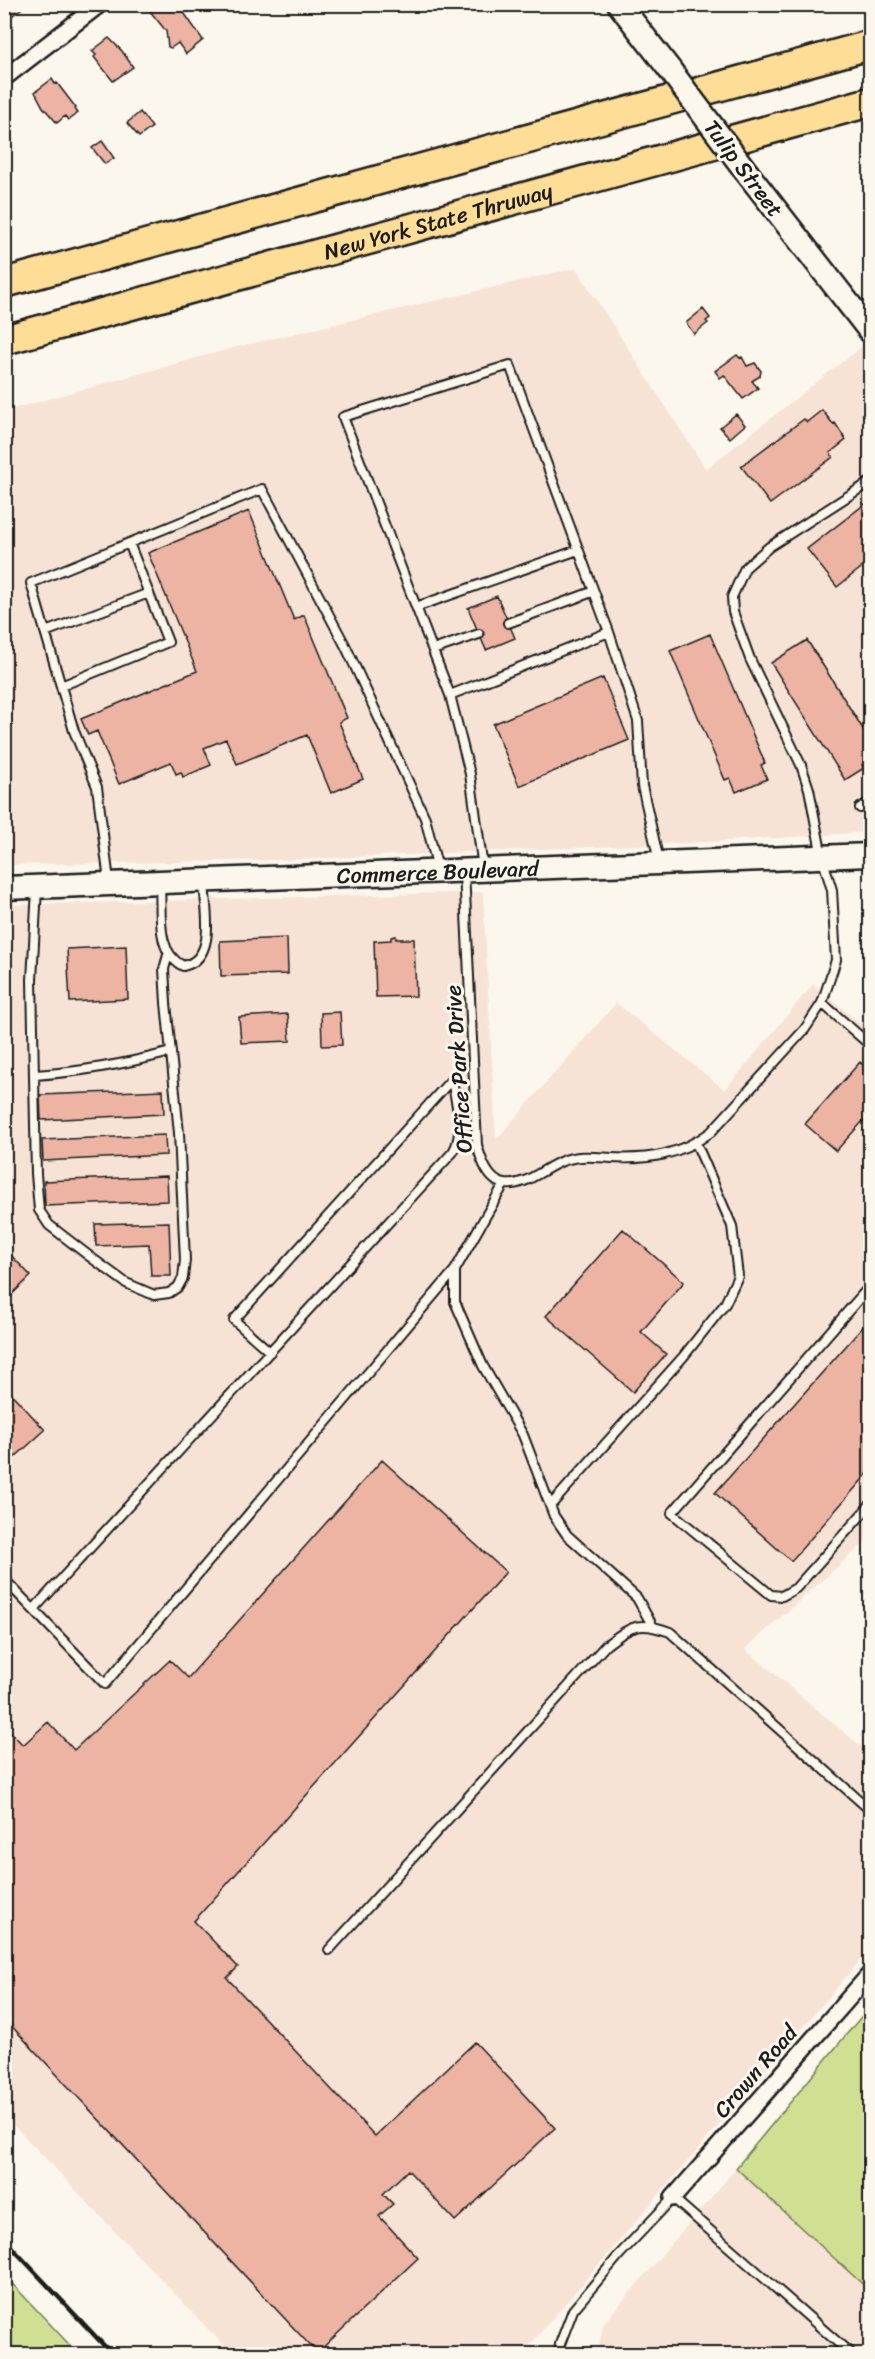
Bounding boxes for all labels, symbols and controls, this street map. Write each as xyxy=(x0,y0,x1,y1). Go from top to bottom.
street label: Tulip Street xyxy=(693,111,794,226)
street label: New York State Thruway xyxy=(319,171,558,271)
street label: Commerce Boulevard xyxy=(336,849,541,895)
street label: Office Park Drive xyxy=(433,984,484,1154)
street label: Crown Road xyxy=(703,2014,808,2127)

